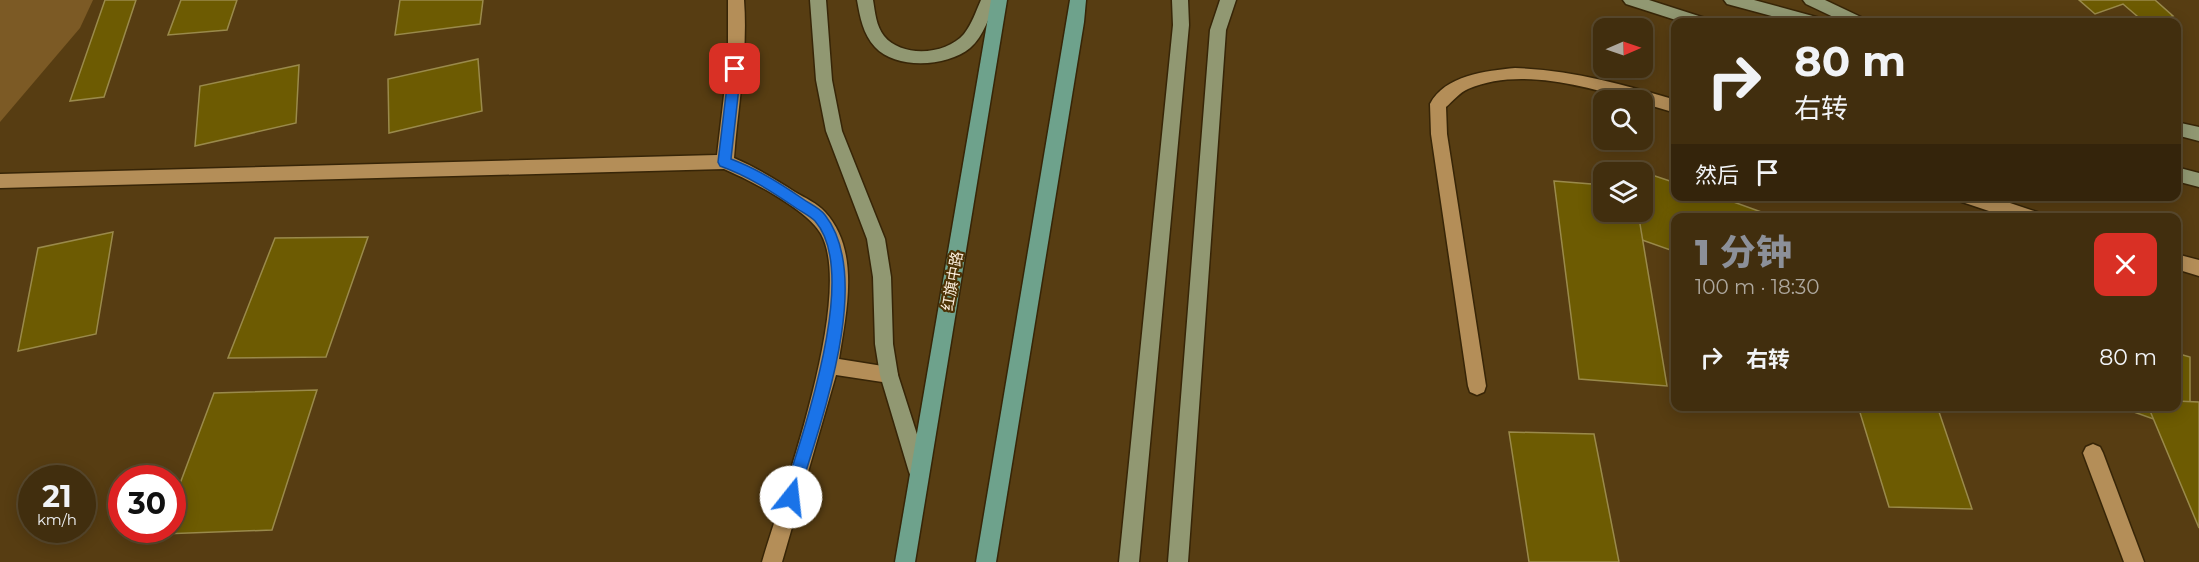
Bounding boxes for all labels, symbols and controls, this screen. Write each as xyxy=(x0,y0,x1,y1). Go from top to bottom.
north arrow xyxy=(1593,18,1653,78)
map controls xyxy=(1593,18,1653,222)
text: 80 m xyxy=(1794,35,1906,87)
icon: right xyxy=(1695,42,1773,120)
pin xyxy=(709,43,760,94)
icon: arrive xyxy=(718,52,751,85)
button: search xyxy=(1593,90,1653,150)
text: 右转 xyxy=(1794,92,1848,125)
icon: arrive xyxy=(1751,156,1784,189)
button: layers xyxy=(1593,162,1653,222)
text: 然后 xyxy=(1695,162,1739,189)
text: 1 分钟 xyxy=(1695,230,1792,274)
button: close xyxy=(2094,233,2157,296)
street label: 红旗中路 xyxy=(937,250,967,312)
text: 100 m · 18:30 xyxy=(1695,275,1819,299)
icon: right xyxy=(1695,341,1728,374)
text: 80 m xyxy=(2099,344,2157,371)
text: 右转 xyxy=(1746,346,1790,373)
speed limit sign: 30 xyxy=(108,465,186,543)
position arrow xyxy=(759,465,823,529)
text: 21 xyxy=(42,478,72,515)
text: km/h xyxy=(37,510,77,529)

